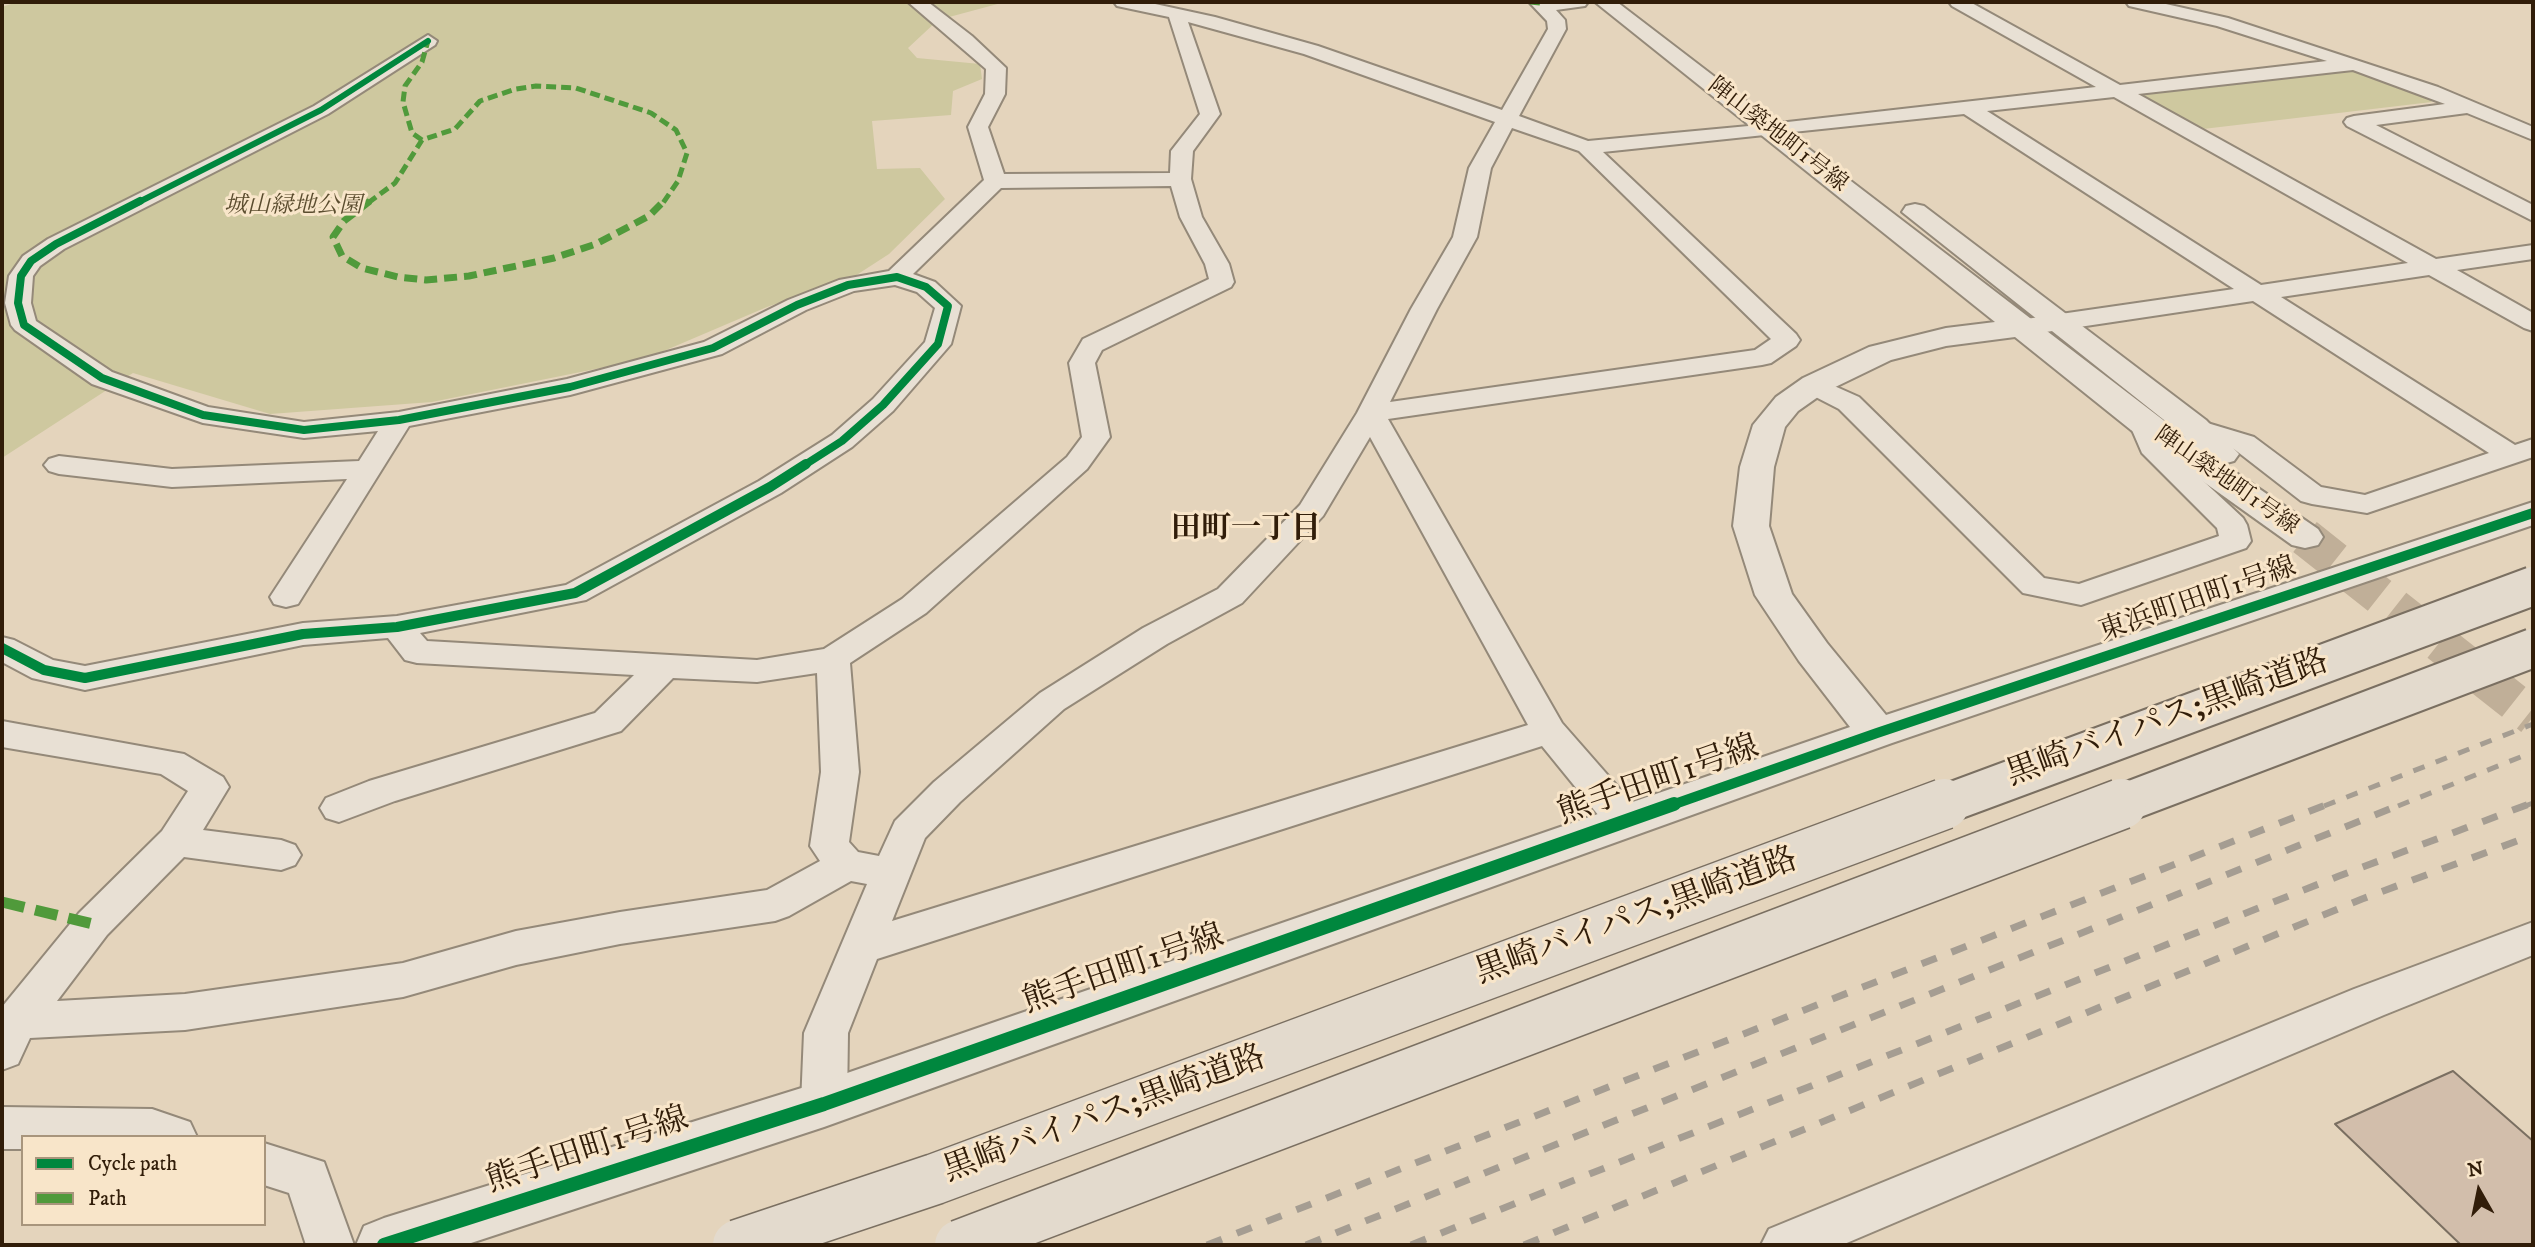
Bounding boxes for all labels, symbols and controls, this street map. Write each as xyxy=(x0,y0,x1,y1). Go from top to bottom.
street label: 陣山築地町1号線 xyxy=(1702,73,1852,199)
park label: 城山緑地公園 xyxy=(224,193,362,221)
street label: 陣山築地町1号線 xyxy=(2149,422,2303,542)
district label: 田町一丁目 xyxy=(1171,513,1321,549)
street label: 東浜町田町1号線 xyxy=(2095,552,2301,650)
street label: 黒崎バイパス;黒崎道路 xyxy=(2002,643,2334,797)
street label: 熊手田町1号線 xyxy=(1553,729,1765,835)
street label: 黒崎バイパス;黒崎道路 xyxy=(1471,841,1803,995)
street label: 熊手田町1号線 xyxy=(1018,918,1230,1024)
street label: 黒崎バイパス;黒崎道路 xyxy=(939,1039,1271,1193)
street label: 熊手田町1号線 xyxy=(482,1101,694,1203)
legend xyxy=(21,1135,266,1226)
text: Cycle path xyxy=(88,1151,177,1177)
north arrow xyxy=(2444,1156,2514,1226)
text: N xyxy=(2466,1157,2485,1182)
text: Path xyxy=(88,1186,127,1212)

